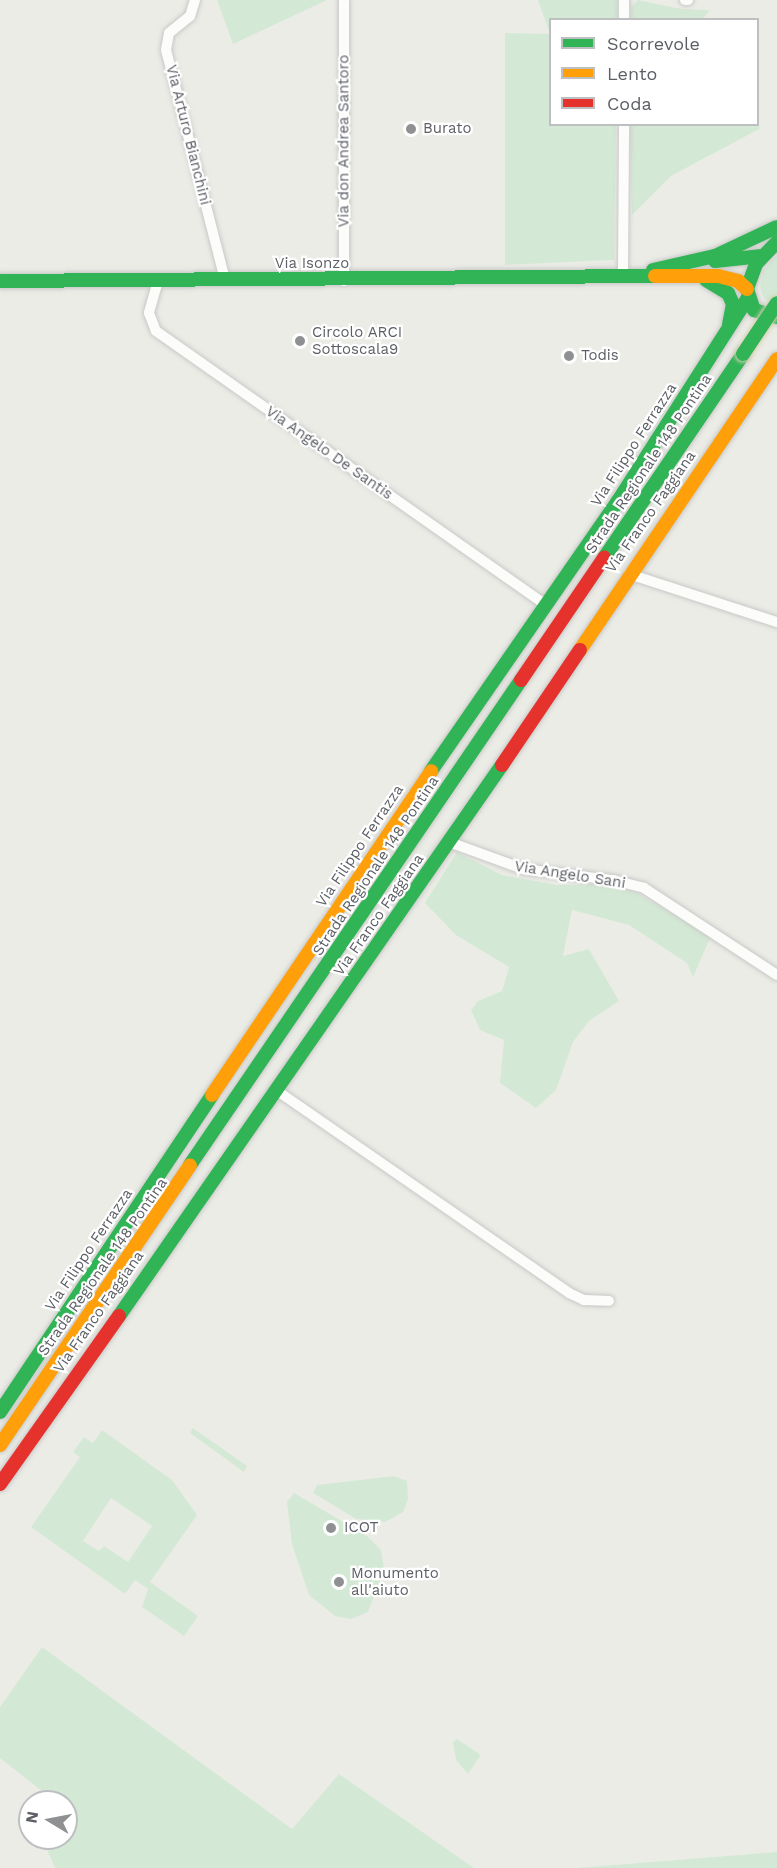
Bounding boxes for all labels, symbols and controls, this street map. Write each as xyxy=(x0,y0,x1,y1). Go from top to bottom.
legend xyxy=(549,18,759,126)
text: Scorrevole xyxy=(607,33,700,54)
street label: Via don Andrea Santoro xyxy=(335,54,353,228)
street label: Via Arturo Bianchini xyxy=(162,63,214,207)
text: Lento xyxy=(607,63,657,84)
text: Coda xyxy=(607,93,652,114)
place label: Burato xyxy=(423,120,471,138)
marker: Burato xyxy=(404,122,418,136)
street label: Via Isonzo xyxy=(275,255,349,273)
place label: Circolo ARCI Sottoscala9 xyxy=(312,323,403,358)
marker: Circolo ARCI Sottoscala9 xyxy=(293,334,307,348)
place label: Todis xyxy=(581,347,619,365)
marker: Todis xyxy=(562,349,576,363)
street label: Strada Regionale 148 Pontina xyxy=(582,371,716,557)
street label: Via Filippo Ferrazza xyxy=(587,380,681,510)
street label: Via Angelo De Santis xyxy=(262,402,396,504)
street label: Via Franco Faggiana xyxy=(602,447,700,577)
street label: Strada Regionale 148 Pontina xyxy=(309,773,443,959)
street label: Via Filippo Ferrazza xyxy=(312,781,408,911)
street label: Via Franco Faggiana xyxy=(330,850,428,980)
street label: Via Angelo Sani xyxy=(513,857,627,893)
street label: Strada Regionale 148 Pontina xyxy=(34,1174,172,1360)
street label: Via Filippo Ferrazza xyxy=(41,1185,137,1315)
street label: Via Franco Faggiana xyxy=(50,1247,148,1377)
marker: ICOT xyxy=(322,1519,340,1537)
place label: ICOT xyxy=(344,1519,379,1537)
place label: Monumento all'aiuto xyxy=(351,1564,439,1599)
marker: Monumento all'aiuto xyxy=(332,1575,346,1589)
north arrow xyxy=(18,1790,78,1850)
text: N xyxy=(21,1810,42,1825)

